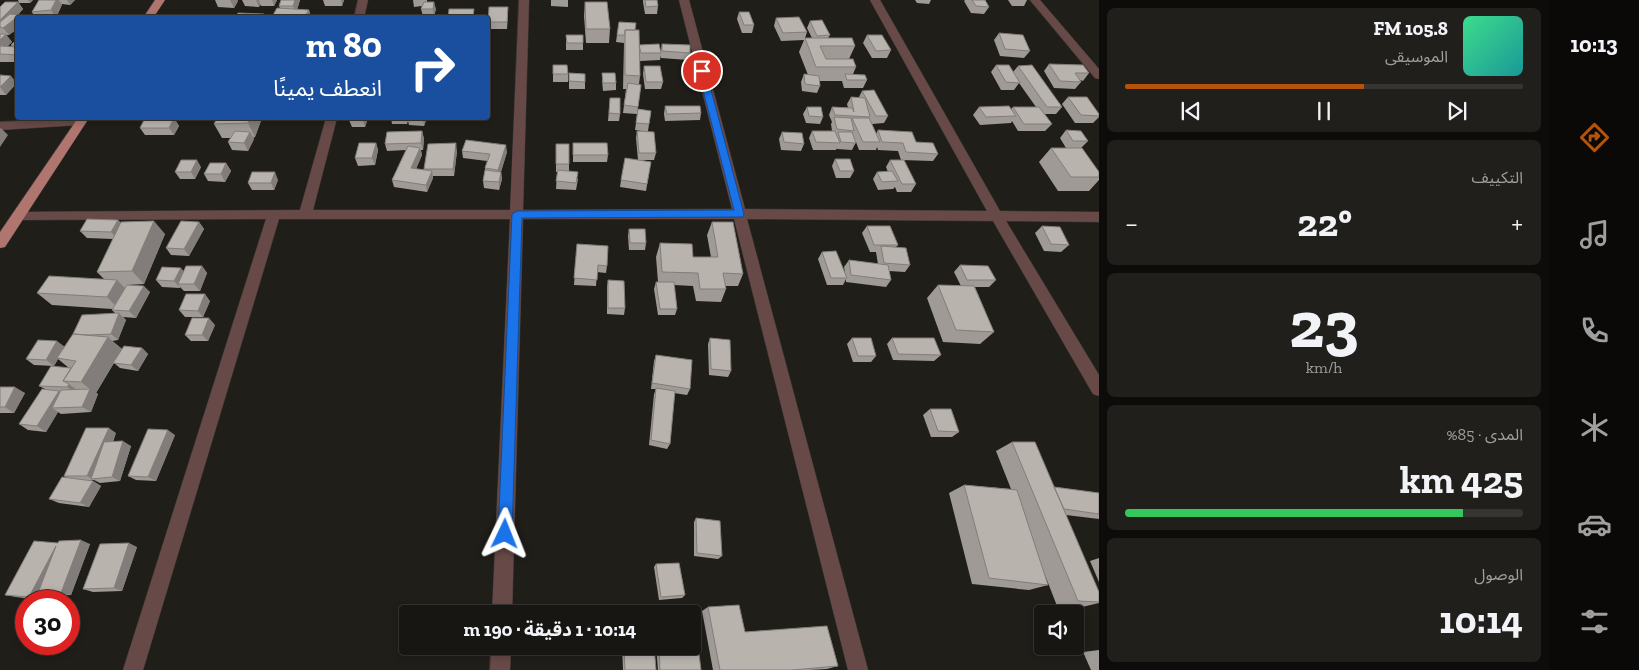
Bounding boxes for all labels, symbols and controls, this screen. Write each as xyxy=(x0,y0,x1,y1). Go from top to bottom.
text: 105.8 FM xyxy=(1373,17,1448,40)
text: 80 m xyxy=(306,24,382,66)
text: 10:13 xyxy=(1570,31,1618,58)
icon: right xyxy=(400,35,465,100)
text: الموسيقى xyxy=(1385,47,1448,66)
pin xyxy=(681,50,723,92)
icon: arrive xyxy=(688,57,716,85)
text: انعطف يمينًا xyxy=(273,75,382,102)
icon: previous xyxy=(1177,97,1205,125)
icon: pause xyxy=(1310,97,1338,125)
icon: next xyxy=(1443,97,1471,125)
icon: directions xyxy=(1577,120,1612,155)
text: التكييف xyxy=(1471,168,1523,187)
text: 22° xyxy=(1297,200,1352,246)
text: − xyxy=(1125,207,1138,240)
text: + xyxy=(1511,207,1523,240)
icon: music xyxy=(1577,217,1612,252)
text: 23 xyxy=(1289,286,1359,364)
icon: phone xyxy=(1577,313,1612,348)
text: km/h xyxy=(1306,358,1342,377)
icon: climate xyxy=(1577,410,1612,445)
text: المدى · 85% xyxy=(1447,425,1523,444)
text: 425 km xyxy=(1400,457,1523,503)
position arrow xyxy=(478,507,530,559)
icon: car xyxy=(1577,507,1612,542)
text: الوصول xyxy=(1474,565,1523,584)
speed limit sign: 30 xyxy=(15,590,80,655)
text: 10:14 xyxy=(1439,597,1523,643)
icon: filters xyxy=(1577,604,1612,639)
map controls xyxy=(1034,605,1084,655)
button: sound xyxy=(1034,605,1084,655)
text: 10:14 · 1 دقيقة · 190 m xyxy=(464,618,636,641)

